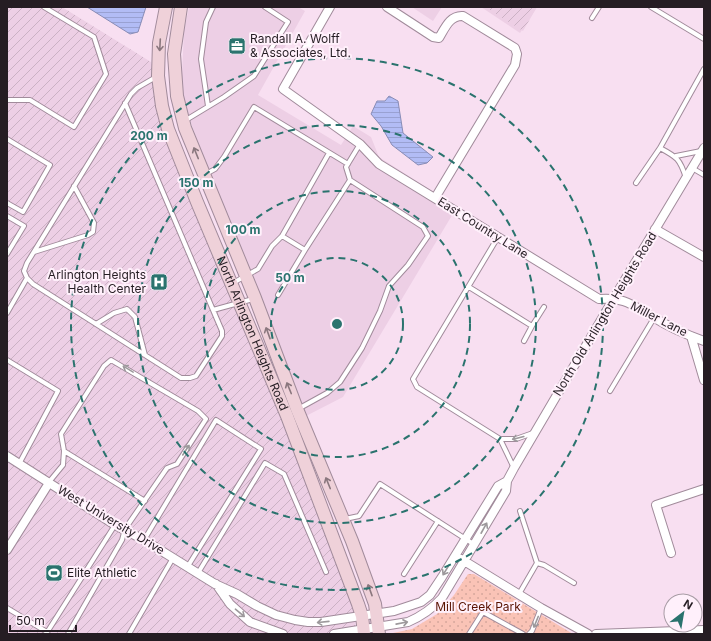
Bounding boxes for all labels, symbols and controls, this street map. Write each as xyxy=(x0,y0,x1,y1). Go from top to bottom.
place label: Randall A. Wolff & Associates, Ltd. xyxy=(250,31,351,60)
office icon: Randall A. Wolff & Associates, Ltd. xyxy=(227,36,247,56)
one-way arrow xyxy=(156,38,163,51)
text: 200 m xyxy=(130,128,168,143)
one-way arrow xyxy=(191,148,199,160)
text: 150 m xyxy=(179,175,213,190)
street label: East Country Lane xyxy=(435,194,531,262)
text: 100 m xyxy=(225,222,261,237)
street label: North Old Arlington Heights Road xyxy=(550,229,660,398)
street label: North Arlington Heights Road xyxy=(214,254,292,413)
place label: Arlington Heights Health Center xyxy=(48,267,146,296)
text: 50 m xyxy=(275,270,305,285)
hospital icon: Arlington Heights Health Center xyxy=(149,272,169,292)
street label: Miller Lane xyxy=(628,298,690,339)
centre of rings xyxy=(330,317,344,331)
one-way arrow xyxy=(264,326,271,339)
one-way arrow xyxy=(122,365,134,373)
one-way arrow xyxy=(285,383,292,395)
one-way arrow xyxy=(512,434,525,442)
one-way arrow xyxy=(182,445,190,456)
one-way arrow xyxy=(324,478,331,490)
street label: West University Drive xyxy=(55,482,167,557)
one-way arrow xyxy=(481,522,489,534)
sports icon: Elite Athletic xyxy=(44,563,64,583)
one-way arrow xyxy=(442,564,450,576)
place label: Elite Athletic xyxy=(67,565,137,580)
one-way arrow xyxy=(365,584,373,596)
north arrow xyxy=(663,593,703,633)
text: N xyxy=(681,596,695,613)
park label: Mill Creek Park xyxy=(435,599,521,614)
scale bar xyxy=(10,607,76,633)
one-way arrow xyxy=(235,609,246,618)
text: 50 m xyxy=(16,613,45,628)
one-way arrow xyxy=(532,615,539,627)
one-way arrow xyxy=(317,618,330,625)
one-way arrow xyxy=(396,619,409,627)

